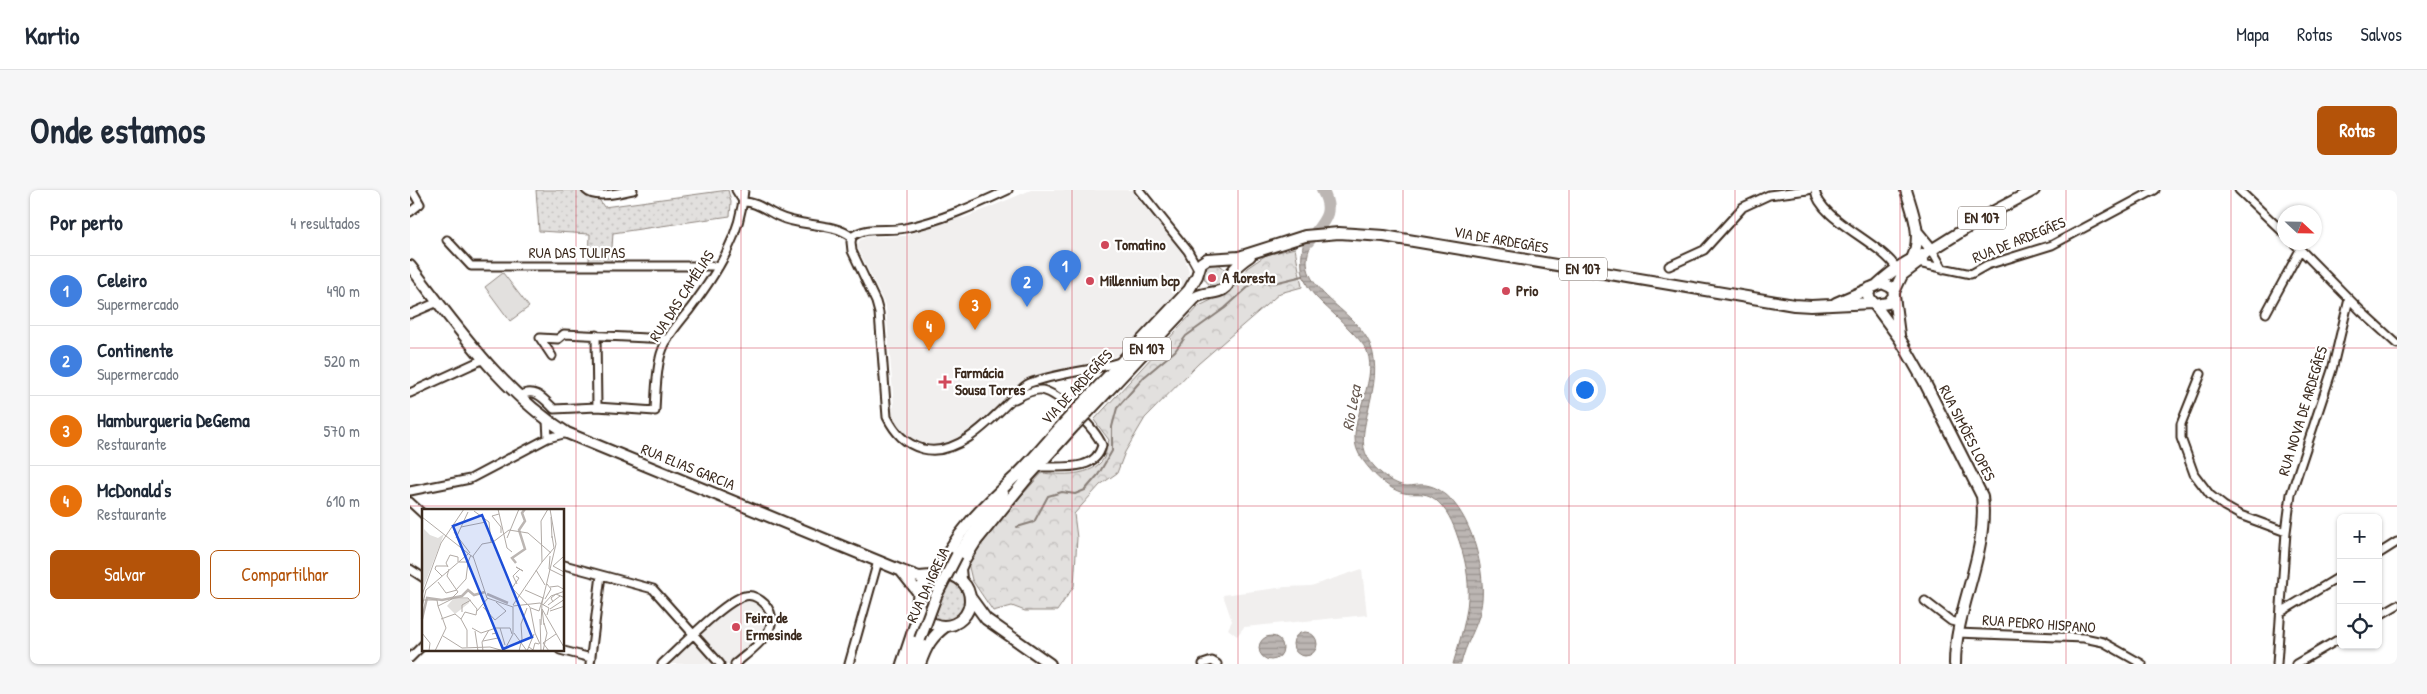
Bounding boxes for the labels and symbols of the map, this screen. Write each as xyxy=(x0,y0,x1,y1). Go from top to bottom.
north arrow xyxy=(2277,205,2322,250)
road number: EN 107 xyxy=(1958,206,2006,230)
street label: RUA DE ARDEGÃES xyxy=(1969,211,2069,268)
street label: VIA DE ARDEGÃES xyxy=(1452,221,1550,258)
place label: Tomatino xyxy=(1114,234,1166,255)
marker: Tomatino xyxy=(1099,239,1111,251)
street label: RUA DAS TULIPAS xyxy=(529,242,625,263)
street label: RUA DAS CAMÉLIAS xyxy=(644,246,719,345)
pin: 1 xyxy=(1049,250,1081,291)
road number: EN 107 xyxy=(1559,258,1607,280)
pin: 2 xyxy=(1011,266,1043,307)
place label: A floresta xyxy=(1222,267,1275,288)
place label: Millennium bcp xyxy=(1100,270,1180,292)
marker: A floresta xyxy=(1206,272,1218,284)
marker: Millennium bcp xyxy=(1084,275,1096,287)
place label: Prio xyxy=(1516,280,1538,301)
marker: Prio xyxy=(1500,285,1512,297)
pin: 3 xyxy=(959,289,991,330)
pin: 4 xyxy=(913,310,945,351)
road number: EN 107 xyxy=(1123,338,1171,360)
street label: RUA NOVA DE ARDEGÃES xyxy=(2273,343,2332,478)
street label: VIA DE ARDEGÃES xyxy=(1036,344,1117,429)
place label: Farmácia Sousa Torres xyxy=(954,362,1026,400)
marker: Farmácia Sousa Torres xyxy=(939,376,951,388)
your location xyxy=(1572,377,1598,403)
street label: RUA SIMÕES LOPES xyxy=(1934,381,2001,484)
water label: Rio Leça xyxy=(1336,382,1366,432)
street label: RUA ELIAS GARCIA xyxy=(638,438,739,495)
inset map xyxy=(422,509,565,652)
street label: RUA DA IGREJA xyxy=(901,543,954,626)
place label: Feira de Ermesinde xyxy=(745,607,802,645)
street label: RUA PEDRO HISPANO xyxy=(1982,609,2096,638)
marker: Feira de Ermesinde xyxy=(730,621,742,633)

